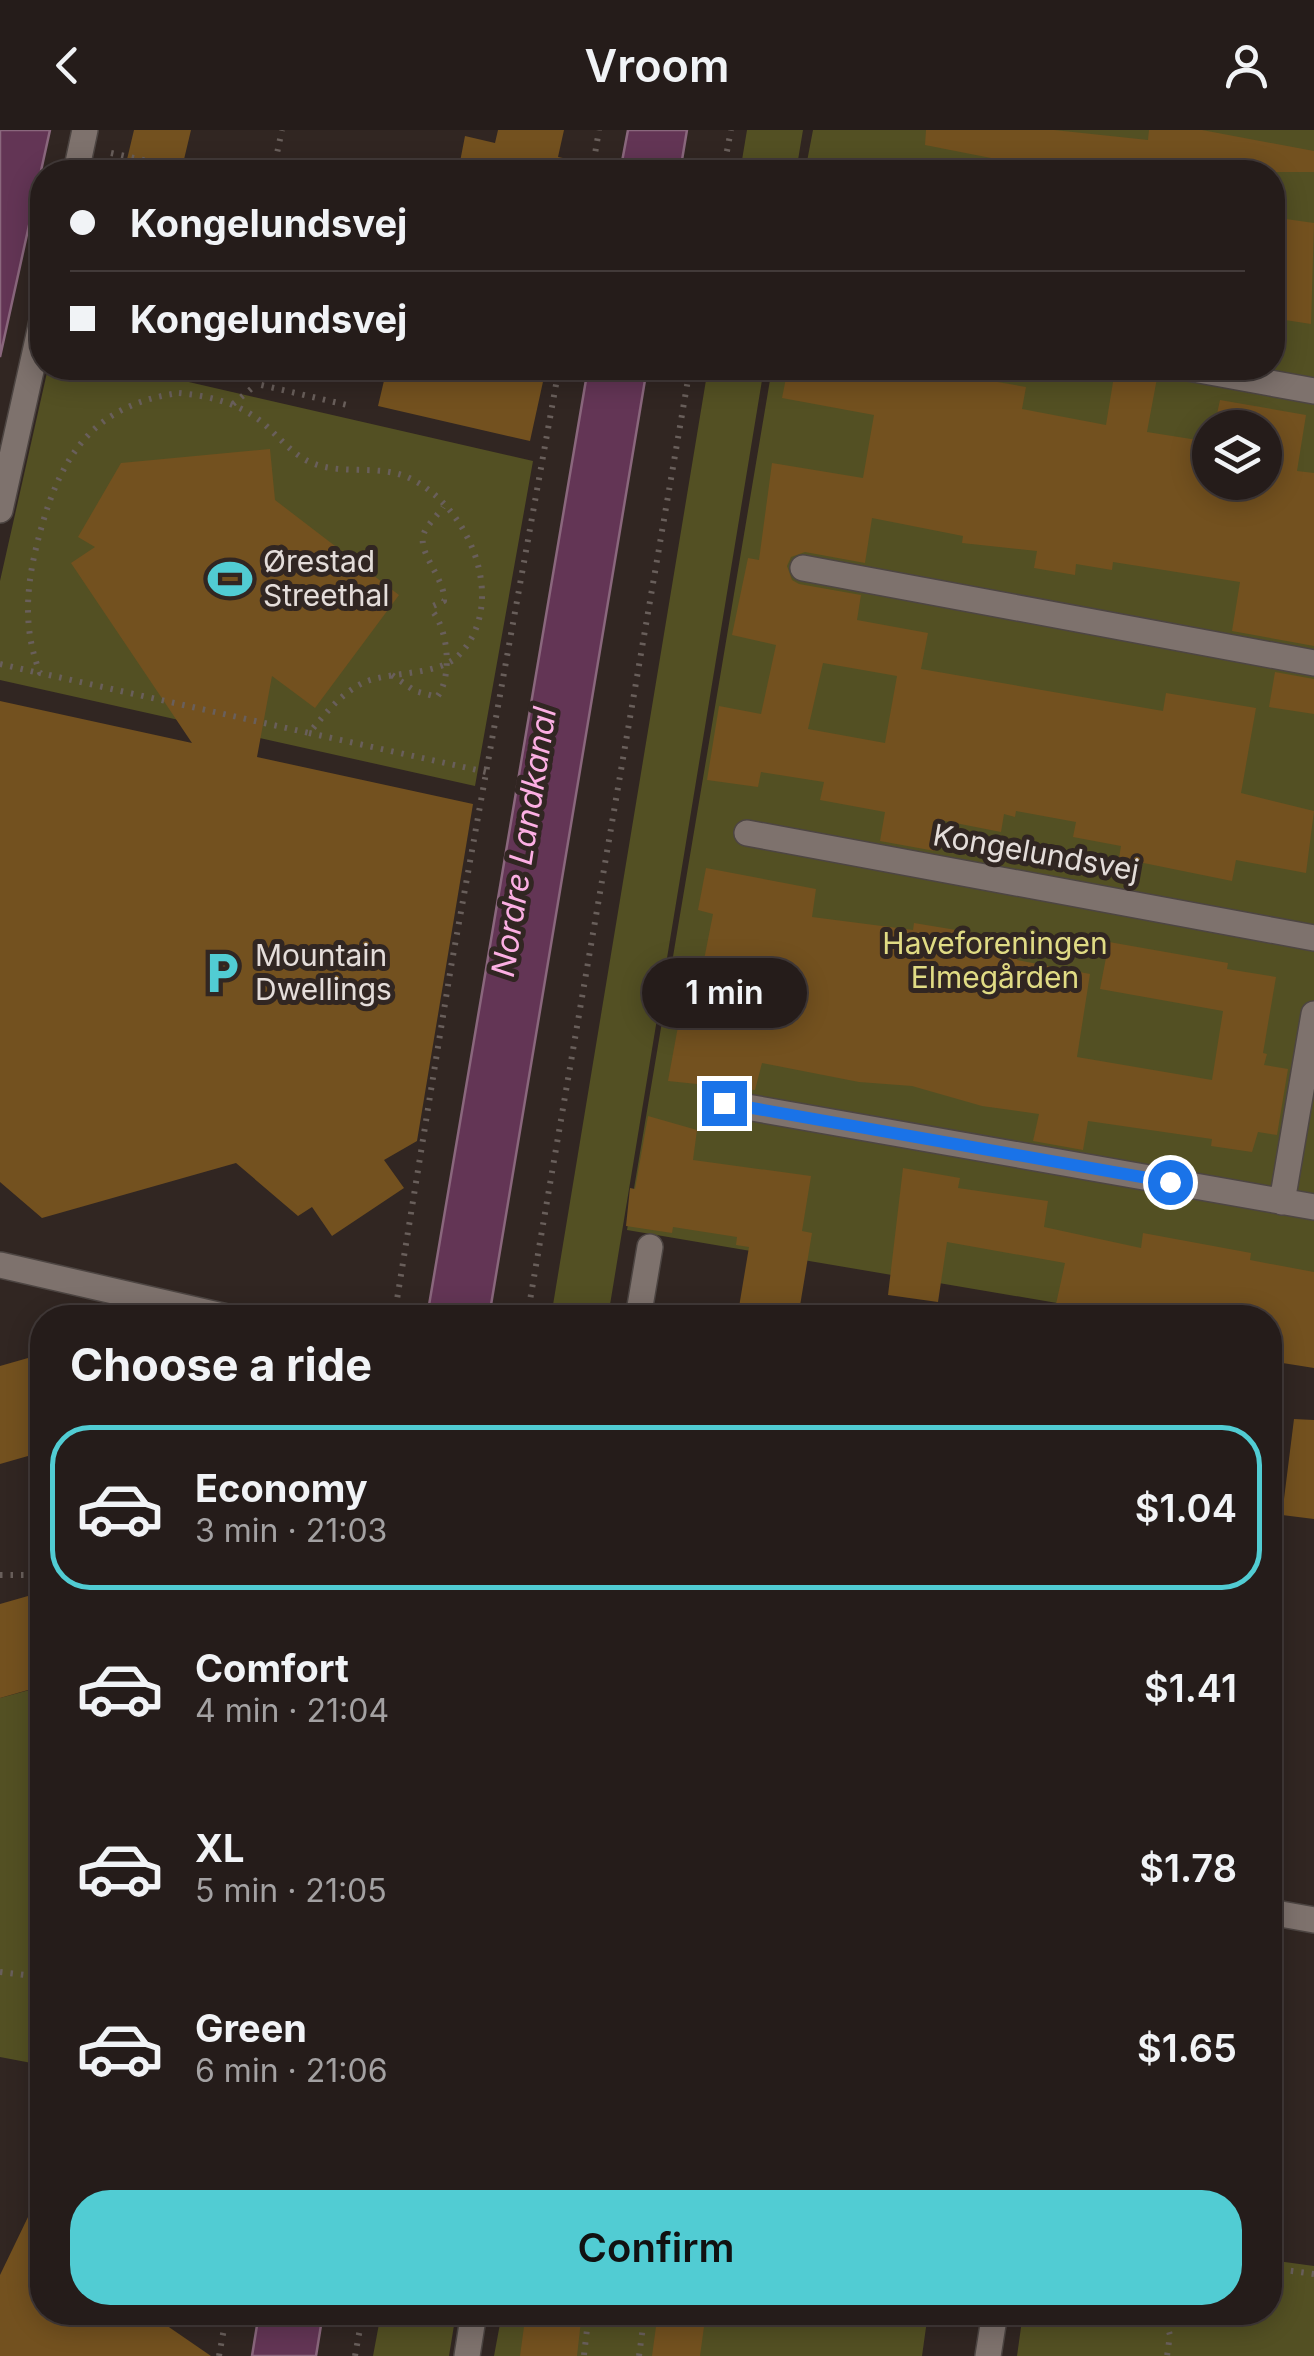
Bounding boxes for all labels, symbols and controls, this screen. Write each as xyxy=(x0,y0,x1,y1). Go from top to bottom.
icon: back xyxy=(40,38,95,93)
text: Vroom xyxy=(585,38,729,93)
icon: person xyxy=(1219,38,1274,93)
text: Kongelundsvej xyxy=(130,200,407,246)
text: Kongelundsvej xyxy=(130,296,407,342)
map controls xyxy=(1192,410,1282,500)
button: layers xyxy=(1192,410,1282,500)
place label: Ørestad Streethal xyxy=(263,543,390,613)
sports icon: Ørestad Streethal xyxy=(206,555,254,603)
water label: Nordre Landkanal xyxy=(483,704,564,980)
street label: Kongelundsvej xyxy=(930,816,1142,888)
park label: Haveforeningen Elmegården xyxy=(882,925,1108,995)
place label: Mountain Dwellings xyxy=(255,937,392,1007)
parking icon: Mountain Dwellings xyxy=(198,949,246,997)
callout: 1 min xyxy=(642,958,806,1028)
text: 1 min xyxy=(685,973,764,1012)
route end xyxy=(702,1081,747,1126)
route start xyxy=(1148,1160,1193,1205)
text: Choose a ride xyxy=(70,1337,372,1392)
icon: car xyxy=(75,1463,165,1553)
text: Economy xyxy=(195,1465,368,1511)
text: $1.04 xyxy=(1135,1485,1237,1531)
text: 3 min · 21:03 xyxy=(195,1511,387,1550)
icon: car xyxy=(75,1643,165,1733)
text: Comfort xyxy=(195,1645,349,1691)
text: $1.41 xyxy=(1144,1665,1237,1711)
text: 4 min · 21:04 xyxy=(195,1691,389,1730)
icon: car xyxy=(75,1823,165,1913)
text: XL xyxy=(195,1825,245,1871)
text: $1.78 xyxy=(1139,1845,1237,1891)
text: 5 min · 21:05 xyxy=(195,1871,387,1910)
icon: car xyxy=(75,2003,165,2093)
text: Green xyxy=(195,2005,307,2051)
text: $1.65 xyxy=(1137,2025,1237,2071)
text: 6 min · 21:06 xyxy=(195,2051,388,2090)
button: Confirm xyxy=(70,2190,1242,2305)

